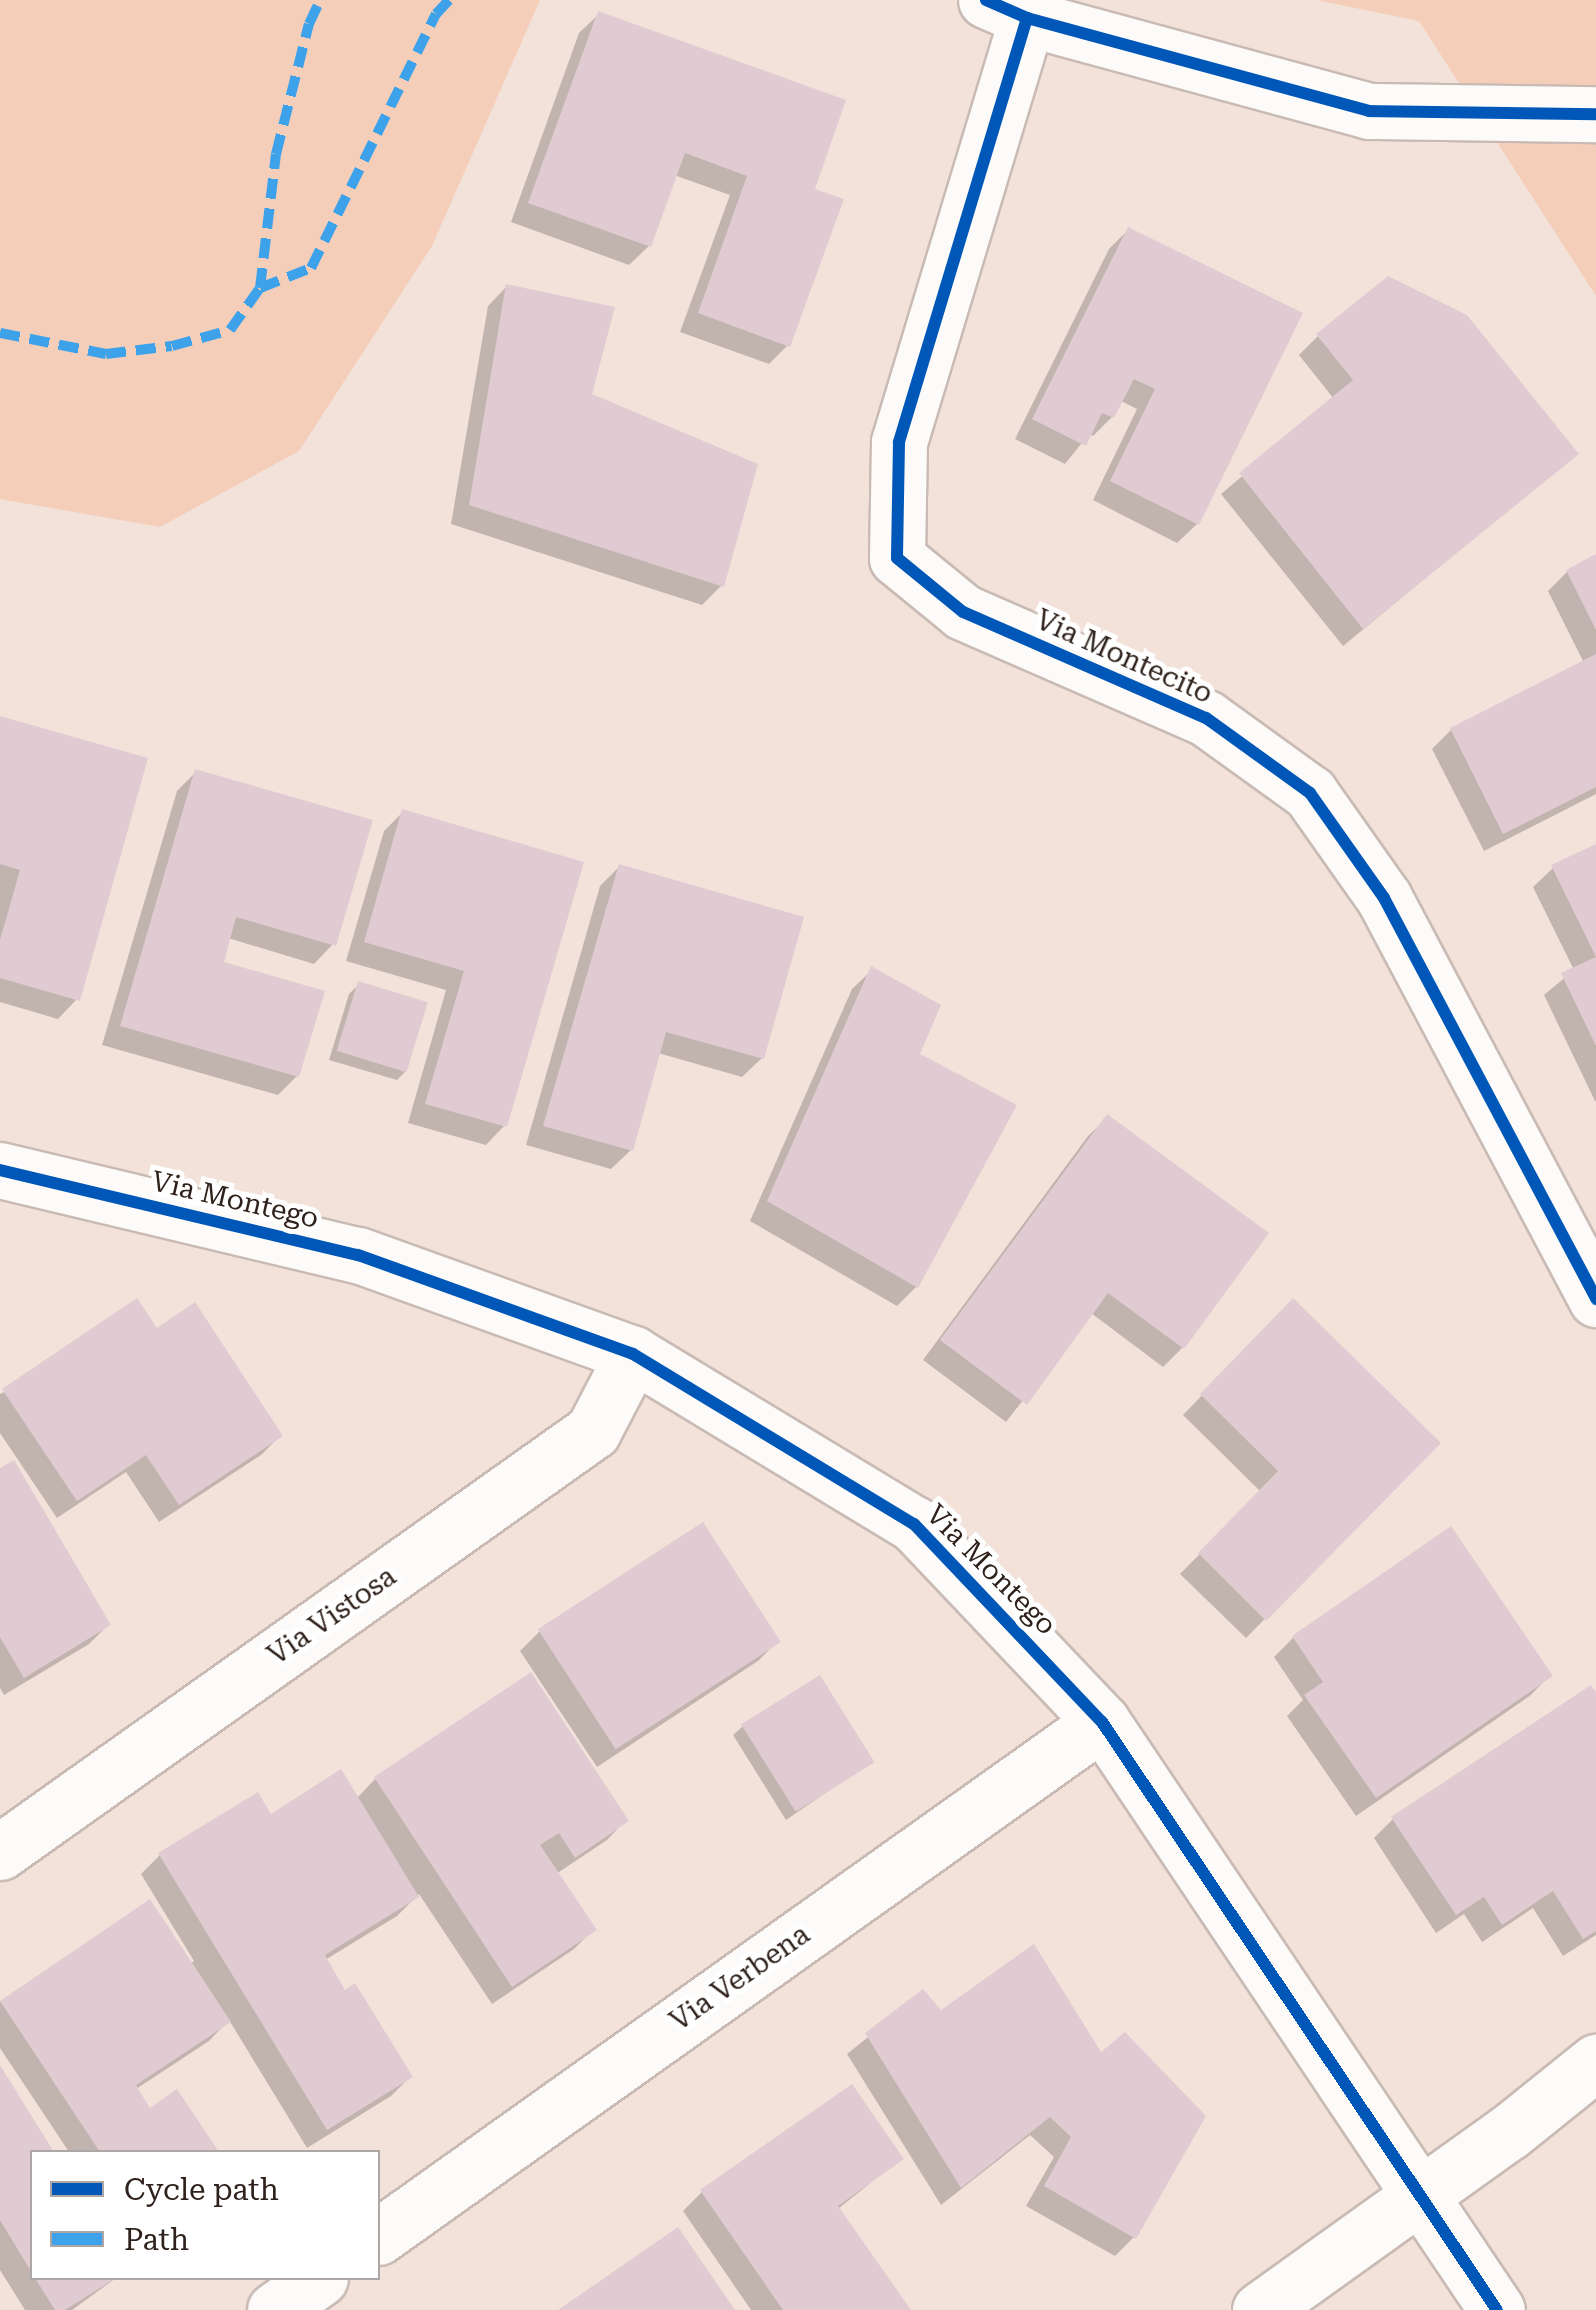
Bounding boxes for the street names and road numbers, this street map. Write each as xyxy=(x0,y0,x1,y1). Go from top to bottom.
street label: Via Montecito xyxy=(1030,603,1218,711)
street label: Via Montego xyxy=(148,1164,322,1236)
street label: Via Montego xyxy=(919,1498,1063,1642)
street label: Via Vistosa xyxy=(262,1560,402,1672)
street label: Via Verbena xyxy=(664,1918,816,2038)

